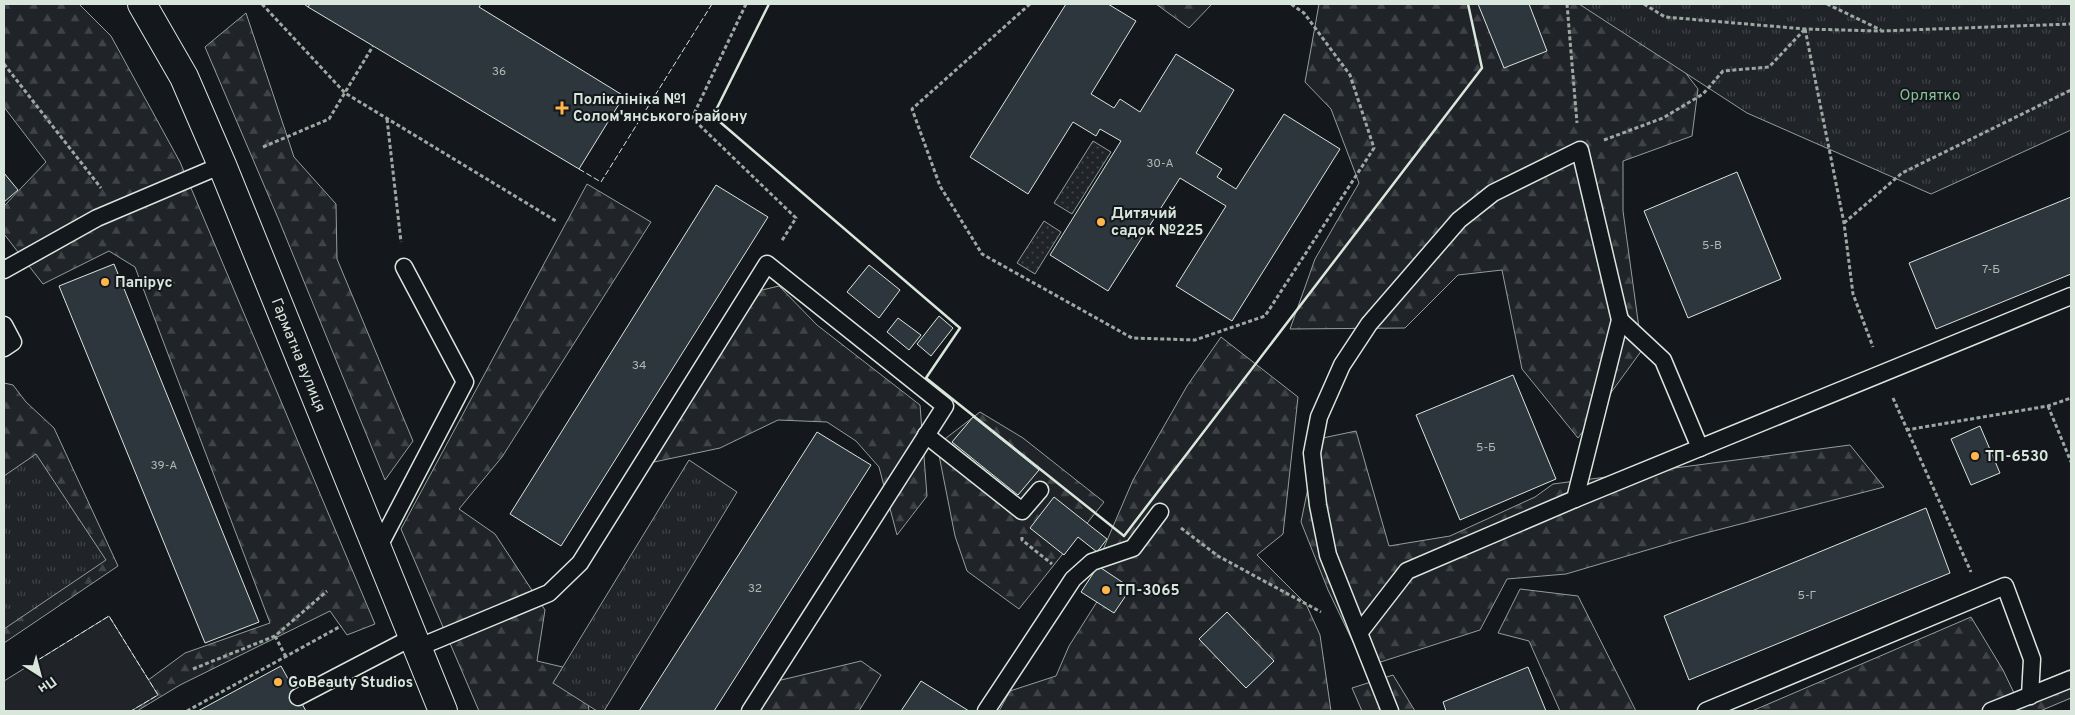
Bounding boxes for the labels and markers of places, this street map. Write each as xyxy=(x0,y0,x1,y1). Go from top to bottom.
place label: Поліклініка №1 Солом'янського району xyxy=(573,91,748,127)
marker: Поліклініка №1 Солом'янського району xyxy=(555,101,569,115)
place label: Дитячий садок №225 xyxy=(1111,205,1203,241)
marker: Дитячий садок №225 xyxy=(1095,216,1107,228)
place label: Папірус xyxy=(115,274,173,293)
marker: Папірус xyxy=(99,276,111,288)
place label: ТП-6530 xyxy=(1985,448,2049,467)
marker: ТП-6530 xyxy=(1969,450,1981,462)
place label: ТП-3065 xyxy=(1116,582,1180,601)
marker: ТП-3065 xyxy=(1100,584,1112,596)
place label: GoBeauty Studios xyxy=(288,674,413,693)
marker: GoBeauty Studios xyxy=(272,676,284,688)

